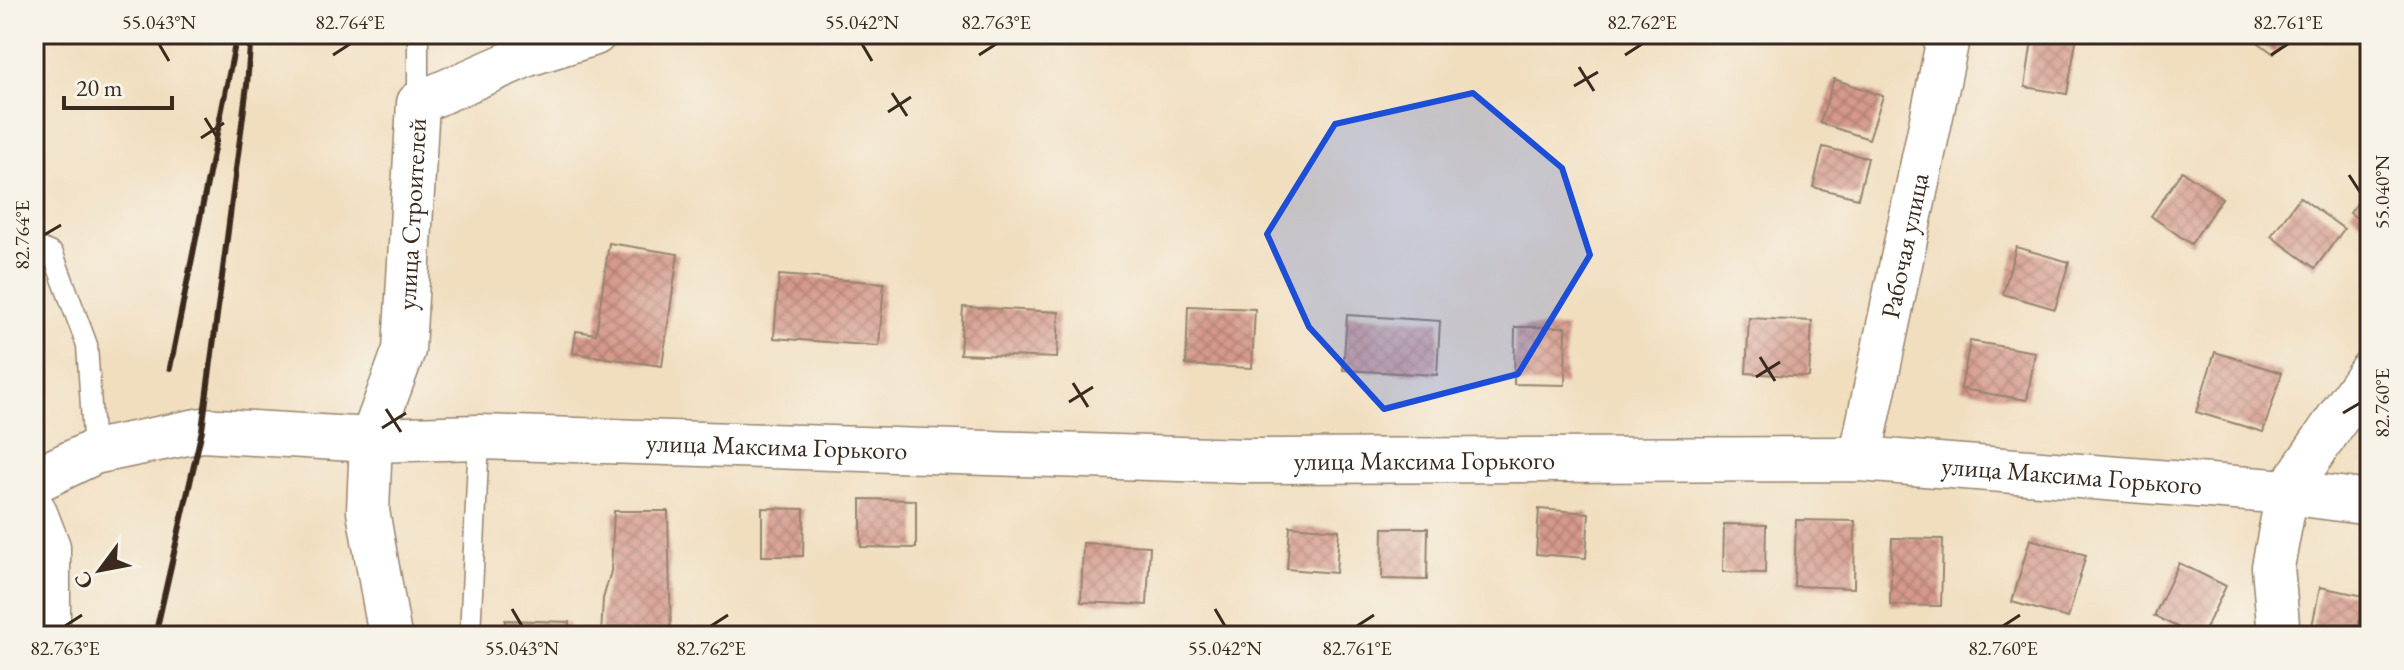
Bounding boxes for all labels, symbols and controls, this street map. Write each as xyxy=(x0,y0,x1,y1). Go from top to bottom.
text: 55.043°N xyxy=(122,9,196,35)
text: 82.764°E xyxy=(315,9,385,35)
text: 55.042°N xyxy=(825,9,899,35)
text: 82.763°E xyxy=(961,9,1031,35)
text: 82.762°E xyxy=(1607,9,1677,35)
text: 82.761°E xyxy=(2253,9,2323,35)
scale bar xyxy=(64,60,172,110)
text: 20 m xyxy=(76,72,123,103)
street label: улица Строителей xyxy=(389,117,434,311)
text: 55.040°N xyxy=(2369,155,2395,229)
street label: Рабочая улица xyxy=(1873,169,1937,321)
text: 82.764°E xyxy=(9,200,35,270)
text: 82.760°E xyxy=(2369,368,2395,438)
street label: улица Максима Горького xyxy=(645,425,908,467)
street label: улица Максима Горького xyxy=(1294,443,1555,478)
street label: улица Максима Горького xyxy=(1940,448,2203,502)
north arrow xyxy=(60,530,140,610)
text: С xyxy=(67,566,100,595)
text: 82.763°E xyxy=(30,635,100,661)
text: 55.043°N xyxy=(485,635,559,661)
text: 82.762°E xyxy=(676,635,746,661)
text: 55.042°N xyxy=(1188,635,1262,661)
text: 82.761°E xyxy=(1322,635,1392,661)
text: 82.760°E xyxy=(1968,635,2038,661)

